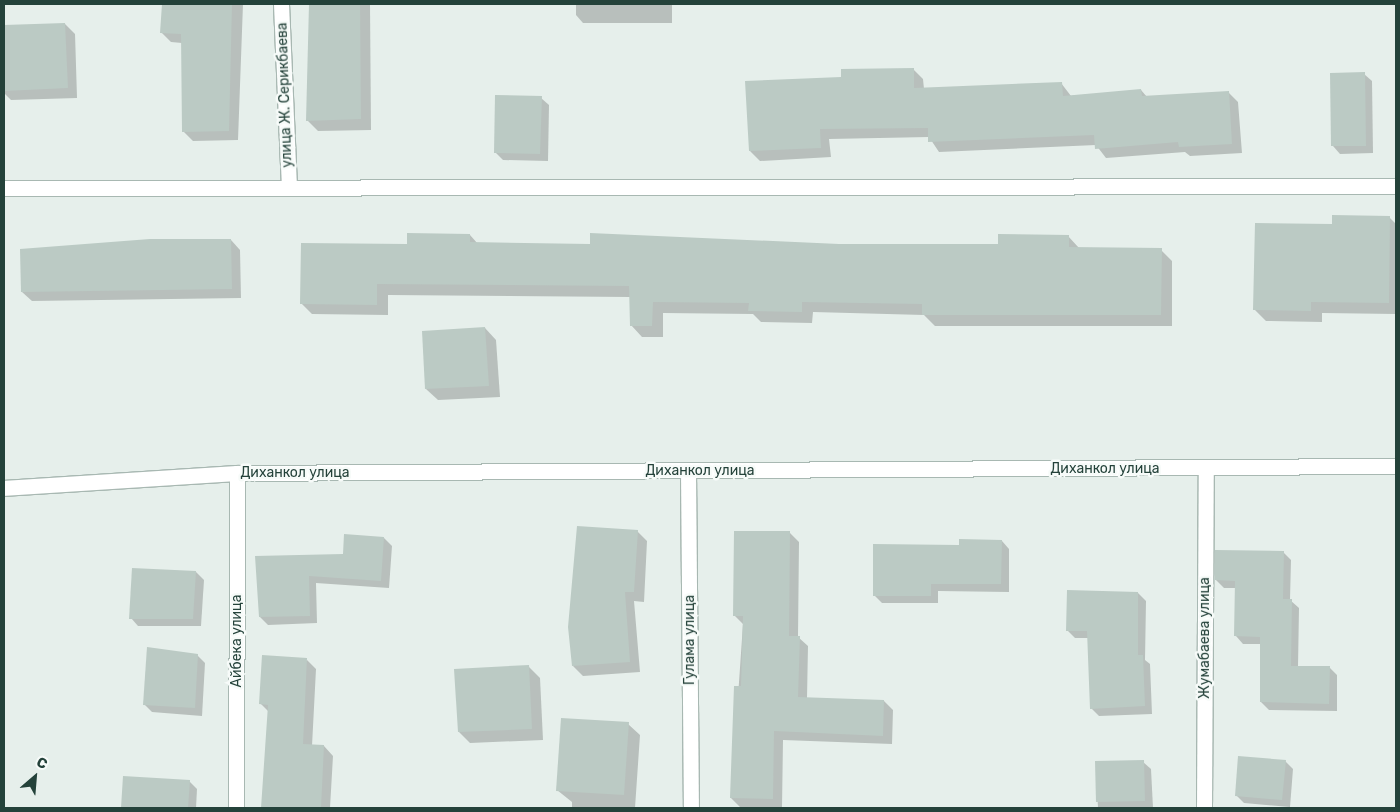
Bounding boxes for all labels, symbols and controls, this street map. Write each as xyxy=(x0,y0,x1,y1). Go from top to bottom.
street label: улица Ж. Серикбаева xyxy=(274,22,296,168)
street label: Диханкол улица xyxy=(1050,461,1160,477)
street label: Диханкол улица xyxy=(645,463,755,479)
street label: Диханкол улица xyxy=(240,465,350,481)
street label: Жумабаева улица xyxy=(1197,577,1213,699)
street label: Айбека улица xyxy=(229,595,245,687)
street label: Гулама улица xyxy=(682,595,698,685)
north arrow xyxy=(10,752,60,802)
text: С xyxy=(34,753,50,773)

